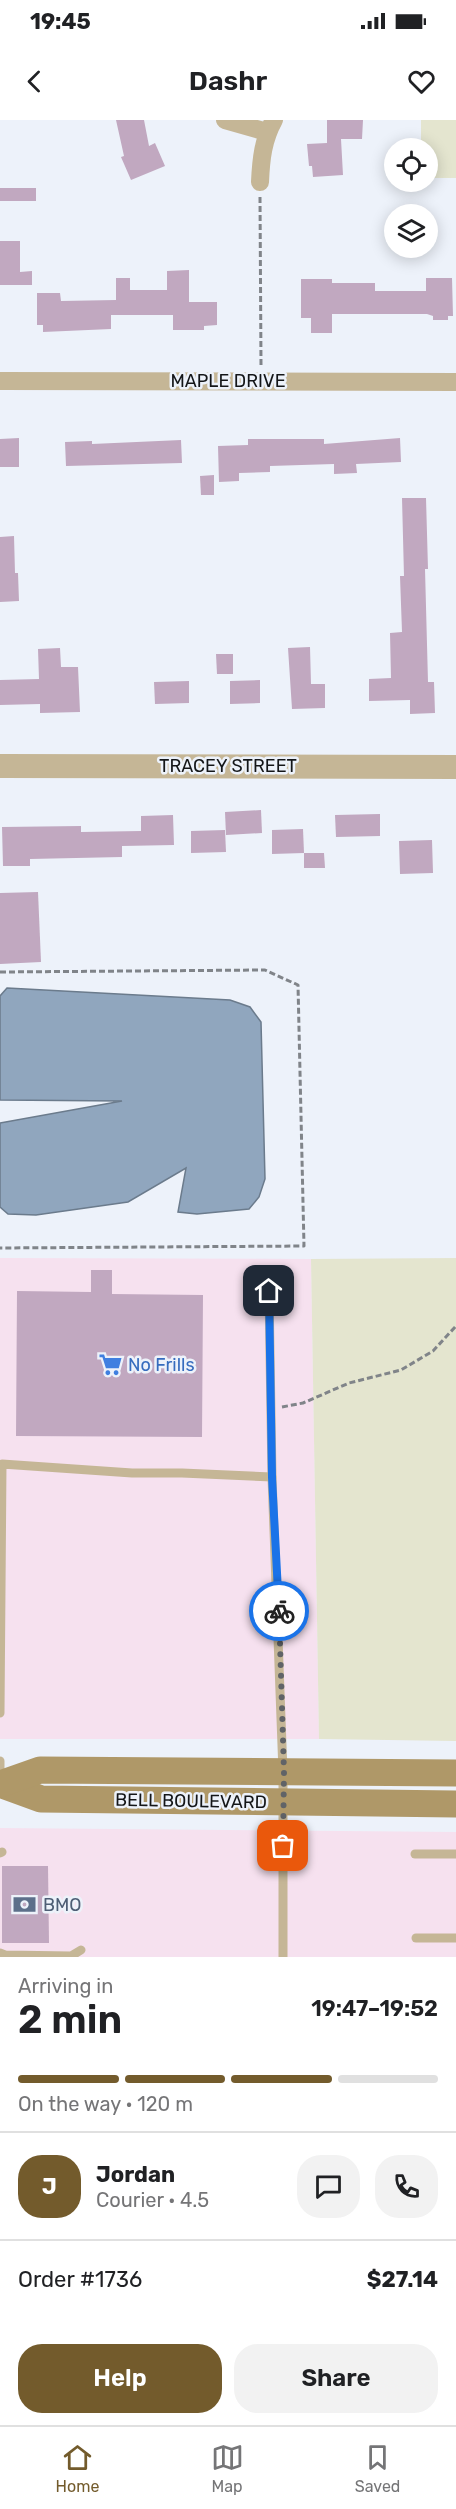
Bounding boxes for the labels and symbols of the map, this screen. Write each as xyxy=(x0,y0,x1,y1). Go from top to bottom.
street label: MAPLE DRIVE xyxy=(170,370,286,392)
street label: TRACEY STREET xyxy=(159,755,297,777)
pin xyxy=(243,1265,294,1316)
supermarket icon: No Frills xyxy=(97,1352,123,1378)
place label: No Frills xyxy=(128,1354,195,1376)
courier xyxy=(249,1581,309,1641)
street label: BELL BOULEVARD xyxy=(115,1789,267,1813)
pin xyxy=(257,1820,308,1871)
bank icon: BMO xyxy=(12,1892,38,1918)
place label: BMO xyxy=(43,1894,82,1916)

